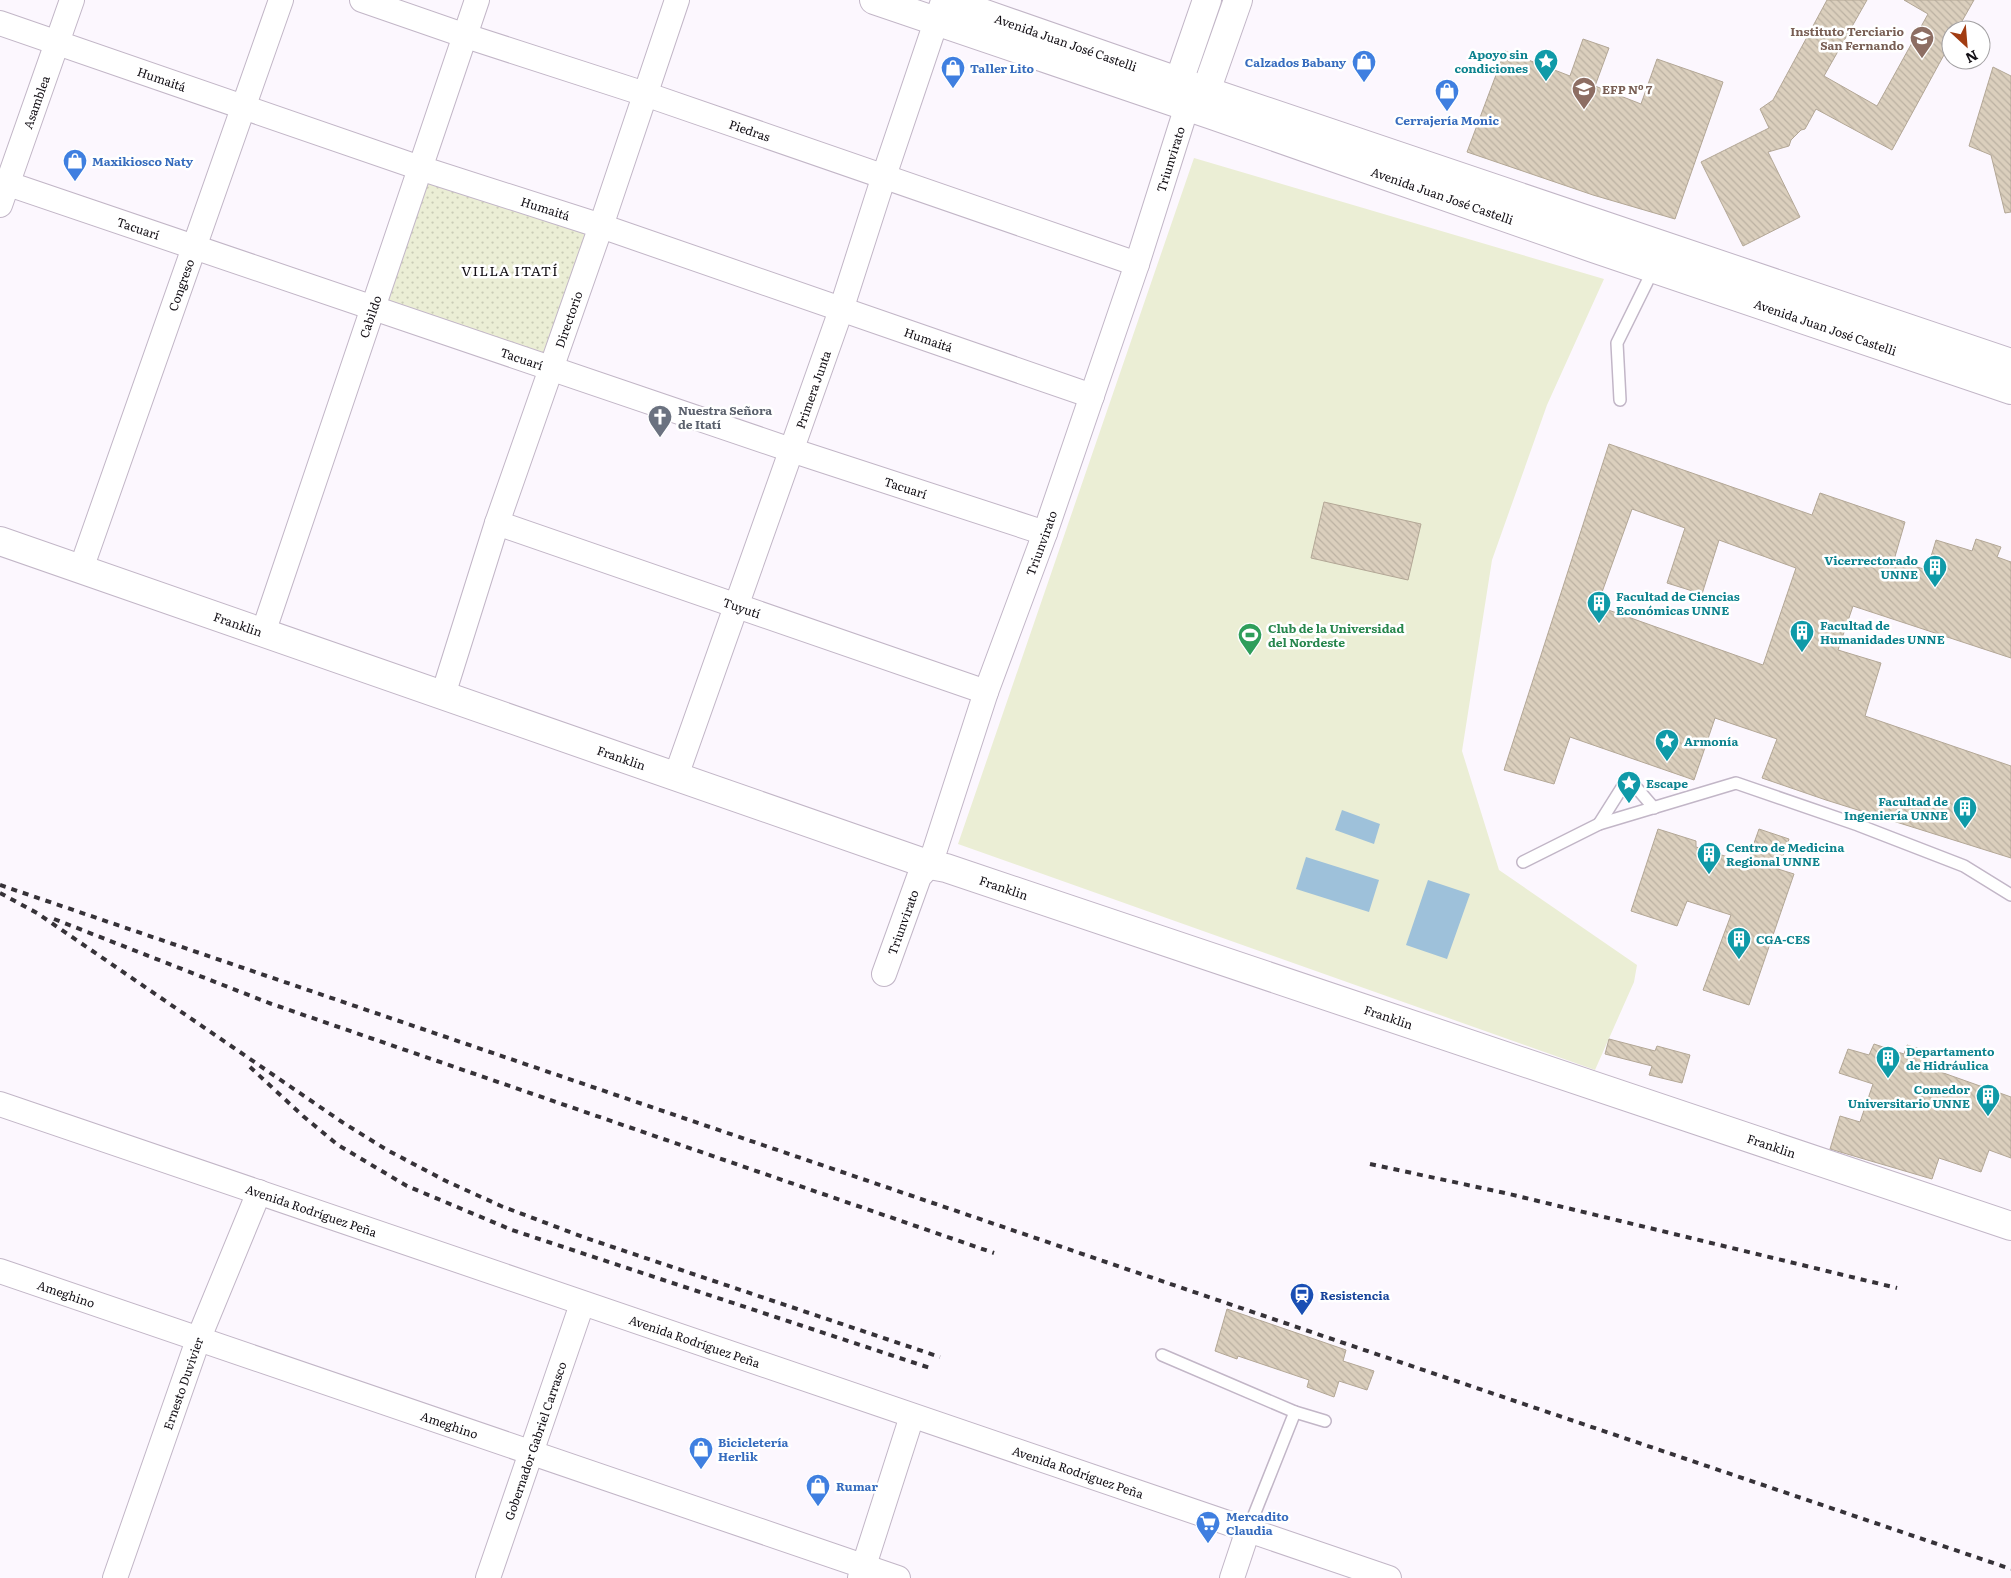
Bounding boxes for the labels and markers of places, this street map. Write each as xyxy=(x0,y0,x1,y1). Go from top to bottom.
place label: Instituto Terciario San Fernando xyxy=(1790,22,1904,54)
school or university icon: Instituto Terciario San Fernando xyxy=(1909,25,1935,59)
place label: Apoyo sin condiciones xyxy=(1454,45,1529,77)
place icon: Apoyo sin condiciones xyxy=(1533,48,1559,82)
shop icon: Calzados Babany xyxy=(1351,49,1377,83)
place label: Calzados Babany xyxy=(1245,53,1347,71)
shop icon: Taller Lito xyxy=(940,55,966,89)
place label: Taller Lito xyxy=(970,59,1035,77)
school or university icon: EFP Nº 7 xyxy=(1571,76,1597,110)
shop icon: Cerrajería Monic xyxy=(1434,78,1460,112)
place label: EFP Nº 7 xyxy=(1602,80,1653,98)
place label: Cerrajería Monic xyxy=(1395,111,1499,129)
shop icon: Maxikiosco Naty xyxy=(62,148,88,182)
place label: Maxikiosco Naty xyxy=(92,152,194,170)
place label: Nuestra Señora de Itatí xyxy=(678,401,772,433)
church icon: Nuestra Señora de Itatí xyxy=(647,404,673,438)
place label: Vicerrectorado UNNE xyxy=(1824,551,1919,583)
building icon: Vicerrectorado UNNE xyxy=(1922,554,1948,588)
place label: Facultad de Ciencias Económicas UNNE xyxy=(1616,587,1740,619)
building icon: Facultad de Ciencias Económicas UNNE xyxy=(1586,590,1612,624)
place label: Facultad de Humanidades UNNE xyxy=(1820,616,1945,648)
place label: Club de la Universidad del Nordeste xyxy=(1268,619,1404,651)
building icon: Facultad de Humanidades UNNE xyxy=(1789,619,1815,653)
sports icon: Club de la Universidad del Nordeste xyxy=(1237,622,1263,656)
place icon: Armonía xyxy=(1654,728,1680,762)
place label: Armonía xyxy=(1684,732,1738,750)
place icon: Escape xyxy=(1616,770,1642,804)
place label: Escape xyxy=(1646,774,1688,792)
place label: Facultad de Ingeniería UNNE xyxy=(1844,792,1948,824)
building icon: Facultad de Ingeniería UNNE xyxy=(1952,795,1978,829)
place label: Centro de Medicina Regional UNNE xyxy=(1726,838,1844,870)
building icon: Centro de Medicina Regional UNNE xyxy=(1696,841,1722,875)
building icon: CGA-CES xyxy=(1726,926,1752,960)
place label: CGA-CES xyxy=(1756,930,1810,948)
place label: Departamento de Hidráulica xyxy=(1906,1042,1995,1074)
building icon: Departamento de Hidráulica xyxy=(1875,1045,1901,1079)
place label: Comedor Universitario UNNE xyxy=(1848,1080,1970,1112)
building icon: Comedor Universitario UNNE xyxy=(1975,1083,2001,1117)
station icon: Resistencia xyxy=(1289,1282,1315,1316)
place label: Resistencia xyxy=(1320,1286,1390,1304)
place label: Bicicletería Herlik xyxy=(718,1433,789,1465)
shop icon: Bicicletería Herlik xyxy=(688,1436,714,1470)
shop icon: Rumar xyxy=(805,1473,831,1507)
place label: Rumar xyxy=(836,1477,878,1495)
place label: Mercadito Claudia xyxy=(1226,1507,1289,1539)
supermarket icon: Mercadito Claudia xyxy=(1195,1510,1221,1544)

